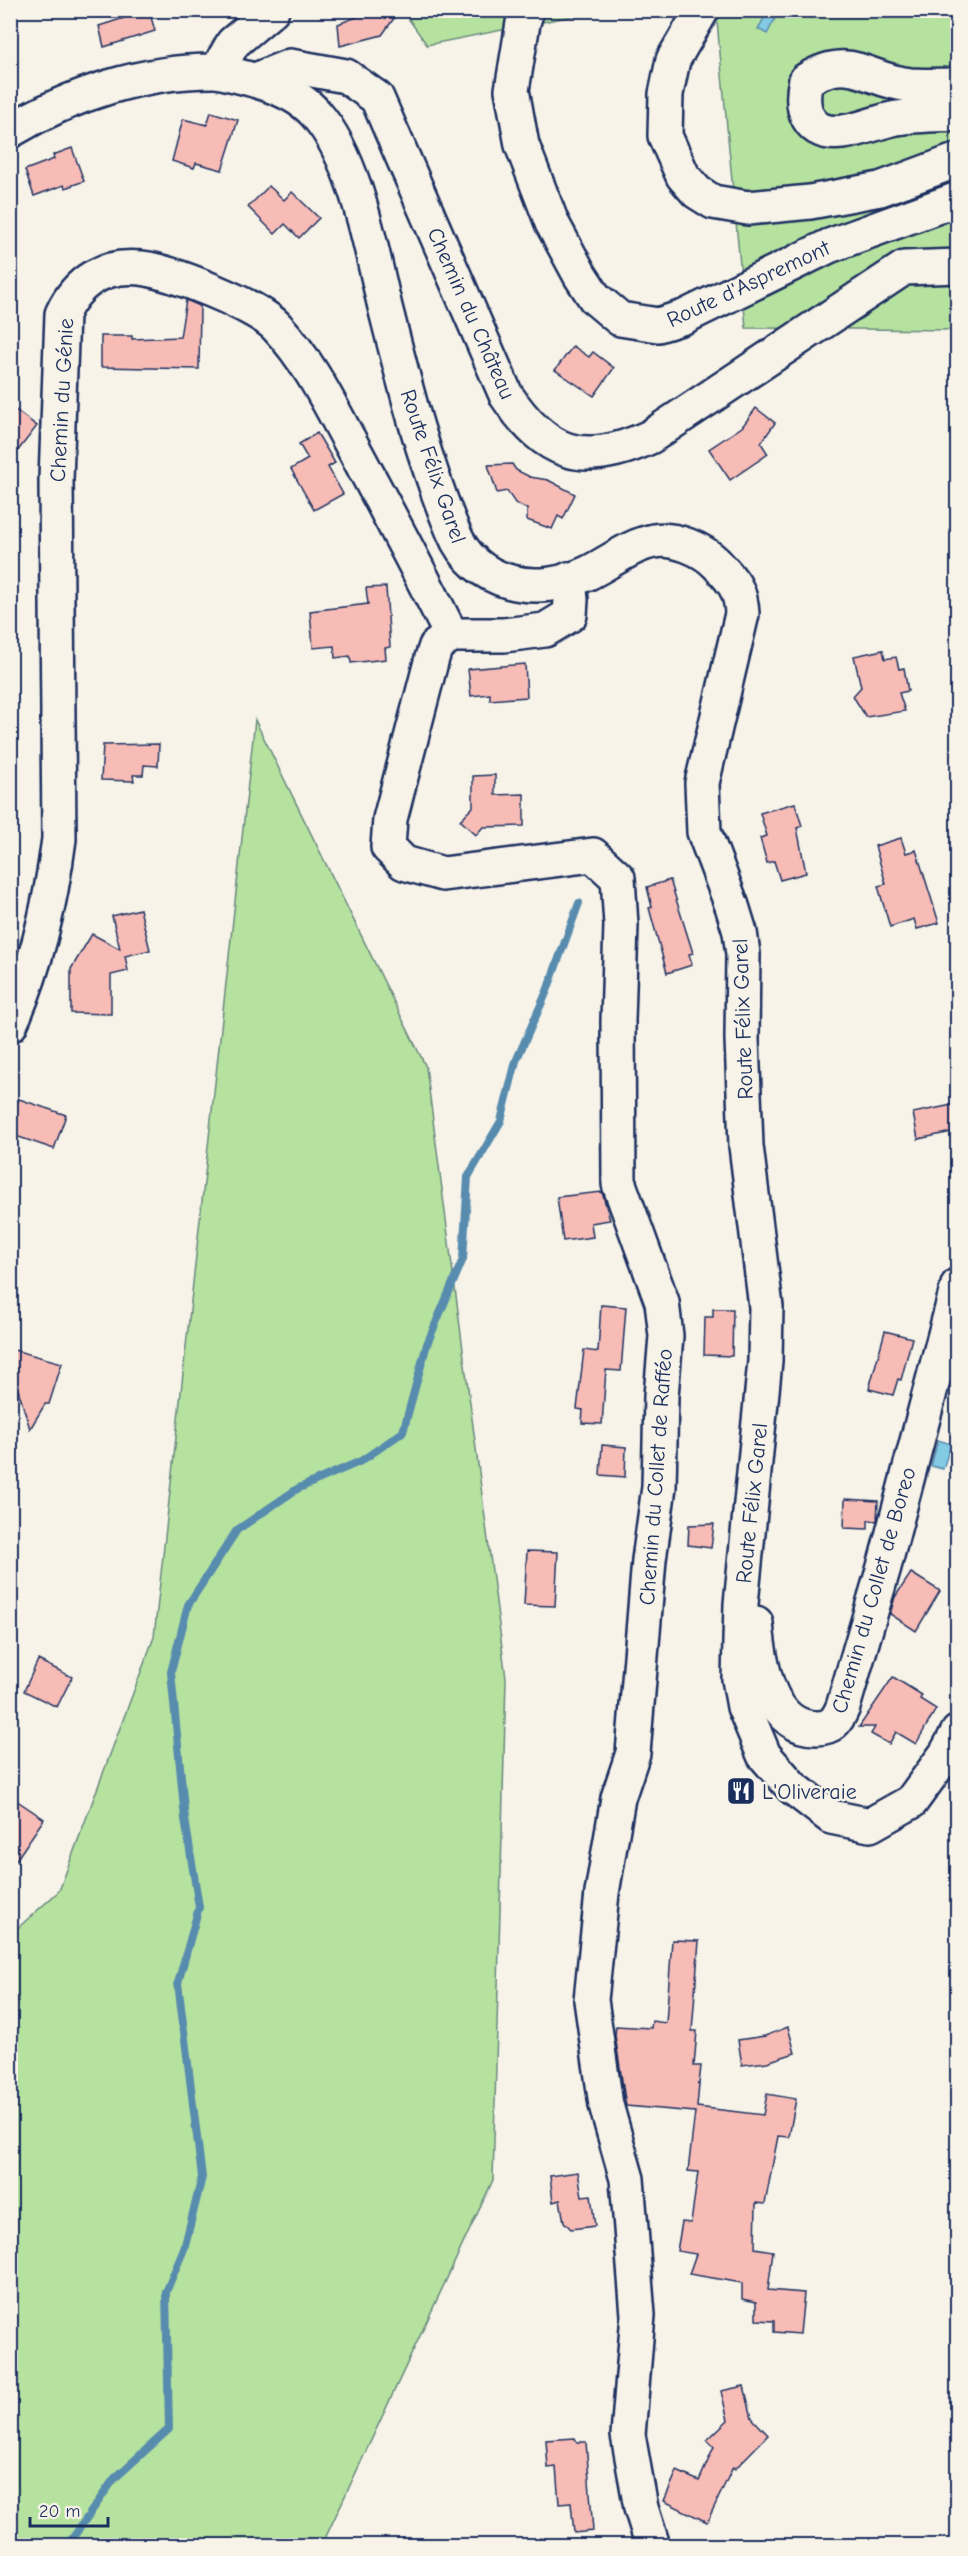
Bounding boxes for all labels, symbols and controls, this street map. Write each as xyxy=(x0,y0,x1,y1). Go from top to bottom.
street label: Chemin du Château xyxy=(422,224,521,403)
street label: Route d'Aspremont xyxy=(663,234,835,333)
street label: Chemin du Génie xyxy=(45,317,79,483)
street label: Route Félix Garel xyxy=(395,386,472,547)
street label: Route Félix Garel xyxy=(727,938,759,1100)
street label: Chemin du Collet de Rafféo xyxy=(634,1348,678,1606)
street label: Route Félix Garel xyxy=(731,1422,773,1585)
street label: Chemin du Collet de Boreo xyxy=(826,1464,922,1716)
restaurant icon: L'Oliveraie xyxy=(725,1775,757,1807)
place label: L'Oliveraie xyxy=(762,1779,857,1805)
scale bar xyxy=(30,2490,108,2528)
text: 20 m xyxy=(39,2501,80,2522)

